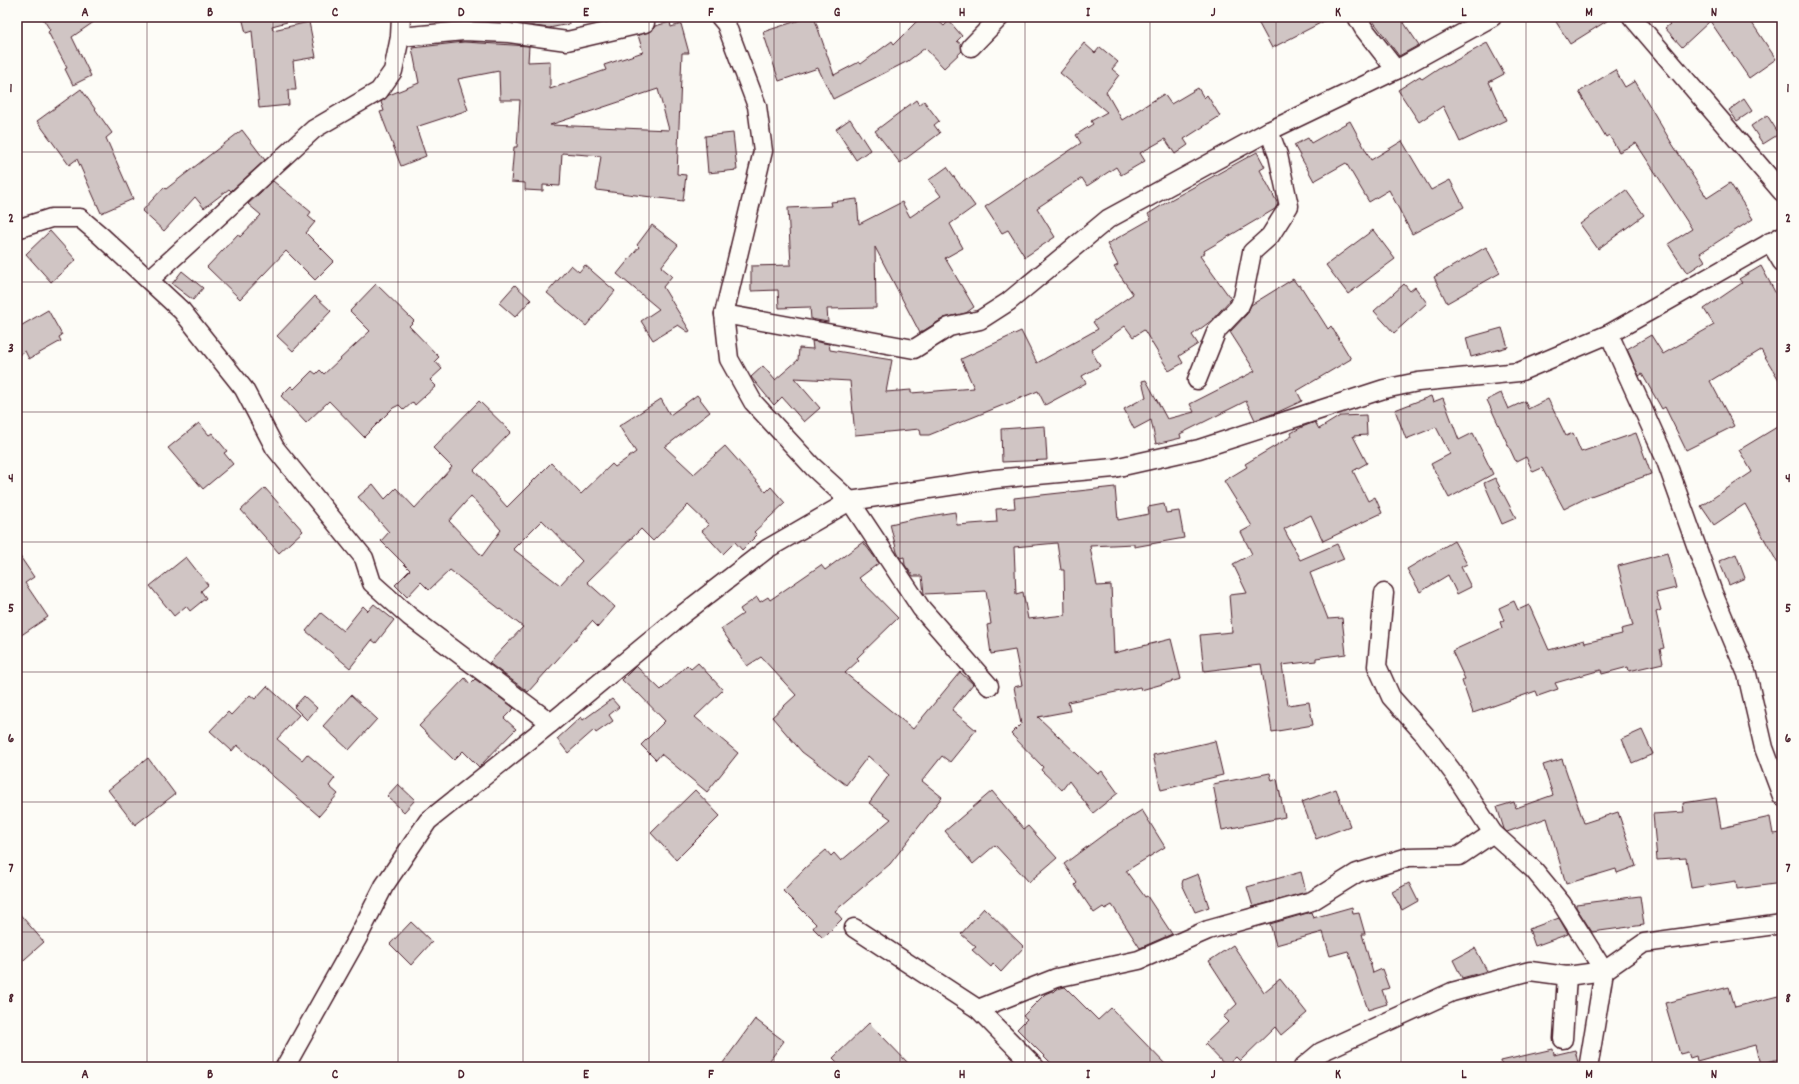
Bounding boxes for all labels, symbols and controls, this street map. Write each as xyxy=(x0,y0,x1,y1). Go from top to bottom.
text: A xyxy=(81,4,89,23)
text: B xyxy=(207,4,213,23)
text: C xyxy=(332,4,339,23)
text: D xyxy=(458,4,465,23)
text: E xyxy=(583,4,590,23)
text: F xyxy=(708,4,714,23)
text: G xyxy=(834,4,841,23)
text: H xyxy=(959,4,966,23)
text: I xyxy=(1086,4,1091,23)
text: J xyxy=(1211,4,1216,23)
text: K xyxy=(1335,4,1341,23)
text: L xyxy=(1461,4,1467,23)
text: M xyxy=(1585,4,1593,23)
text: N xyxy=(1711,4,1717,23)
text: 1 xyxy=(10,80,13,99)
text: 1 xyxy=(1787,80,1790,99)
text: 2 xyxy=(8,210,14,229)
text: 2 xyxy=(1785,210,1791,229)
text: 3 xyxy=(8,340,14,359)
text: 3 xyxy=(1785,340,1791,359)
text: 4 xyxy=(8,470,14,489)
text: 4 xyxy=(1785,470,1791,489)
text: 5 xyxy=(8,600,14,619)
text: 5 xyxy=(1785,600,1791,619)
text: 6 xyxy=(8,730,15,749)
text: 6 xyxy=(1785,730,1792,749)
text: 7 xyxy=(9,860,14,879)
text: 7 xyxy=(1786,860,1791,879)
text: 8 xyxy=(8,990,14,1009)
text: 8 xyxy=(1785,990,1791,1009)
text: A xyxy=(81,1066,89,1084)
text: B xyxy=(207,1066,213,1084)
text: C xyxy=(332,1066,339,1084)
text: D xyxy=(458,1066,465,1084)
text: E xyxy=(583,1066,590,1084)
text: F xyxy=(708,1066,714,1084)
text: G xyxy=(834,1066,841,1084)
text: H xyxy=(959,1066,966,1084)
text: I xyxy=(1086,1066,1091,1084)
text: J xyxy=(1211,1066,1216,1084)
text: K xyxy=(1335,1066,1341,1084)
text: L xyxy=(1461,1066,1467,1084)
text: M xyxy=(1585,1066,1593,1084)
text: N xyxy=(1711,1066,1717,1084)

